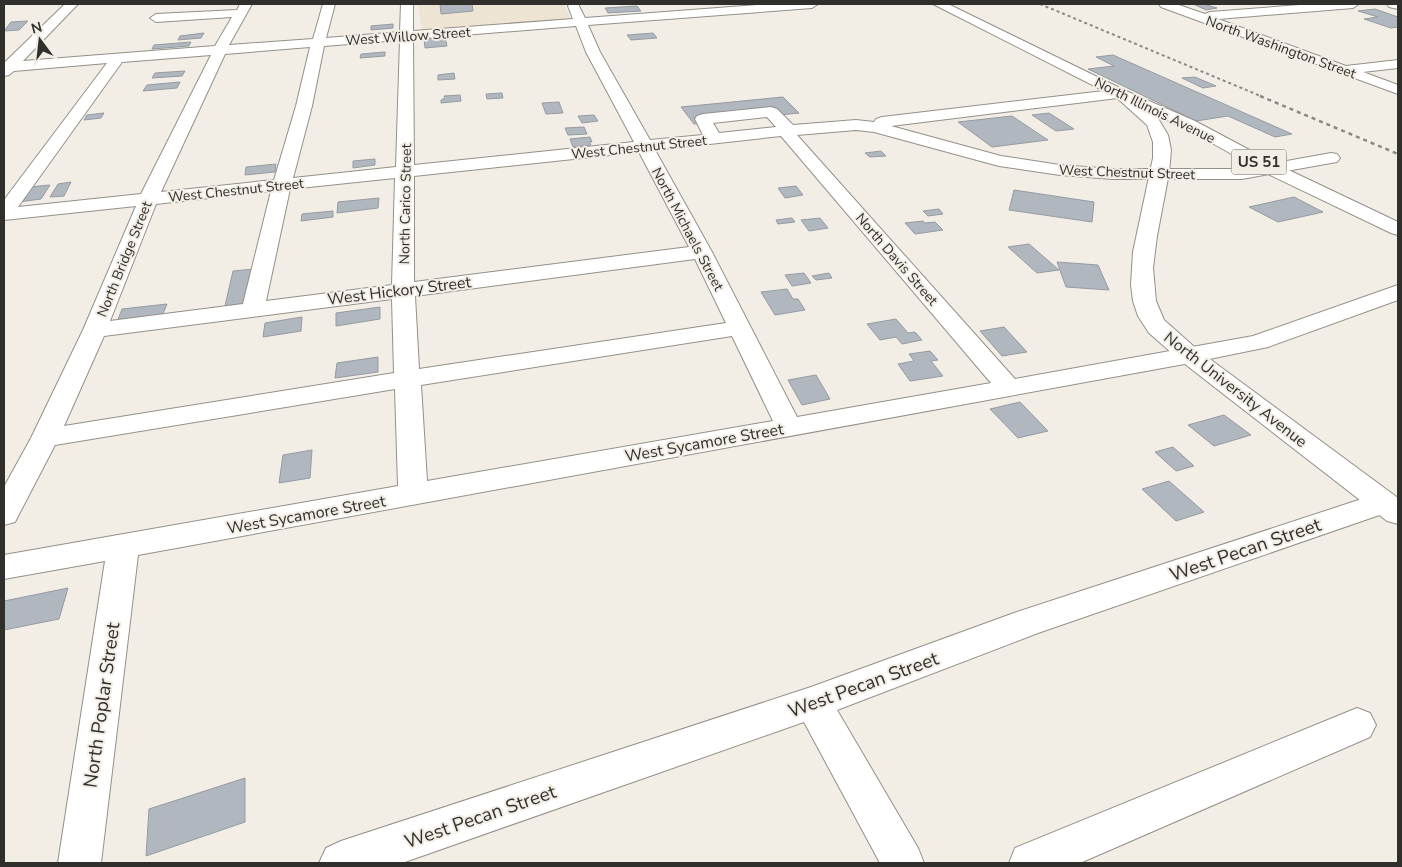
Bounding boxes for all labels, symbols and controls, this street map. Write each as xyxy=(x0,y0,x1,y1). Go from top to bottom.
street label: North Washington Street xyxy=(1203,11,1359,84)
north arrow xyxy=(15,15,65,65)
text: N xyxy=(29,17,44,38)
street label: West Willow Street xyxy=(345,23,471,50)
street label: North Illinois Avenue xyxy=(1091,73,1218,148)
street label: West Chestnut Street xyxy=(570,131,708,164)
street label: North Carico Street xyxy=(395,143,416,265)
road number: US 51 xyxy=(1232,150,1286,174)
street label: West Chestnut Street xyxy=(1059,161,1195,184)
street label: North Michaels Street xyxy=(647,164,728,294)
street label: West Chestnut Street xyxy=(167,174,305,207)
street label: North Bridge Street xyxy=(93,198,156,320)
street label: North Davis Street xyxy=(851,209,942,310)
street label: West Hickory Street xyxy=(326,271,473,311)
street label: North University Avenue xyxy=(1159,327,1312,453)
street label: West Sycamore Street xyxy=(623,418,786,468)
street label: West Sycamore Street xyxy=(225,490,388,540)
street label: West Pecan Street xyxy=(1166,512,1325,588)
street label: North Poplar Street xyxy=(78,620,127,789)
street label: West Pecan Street xyxy=(784,646,943,724)
street label: West Pecan Street xyxy=(401,779,560,855)

